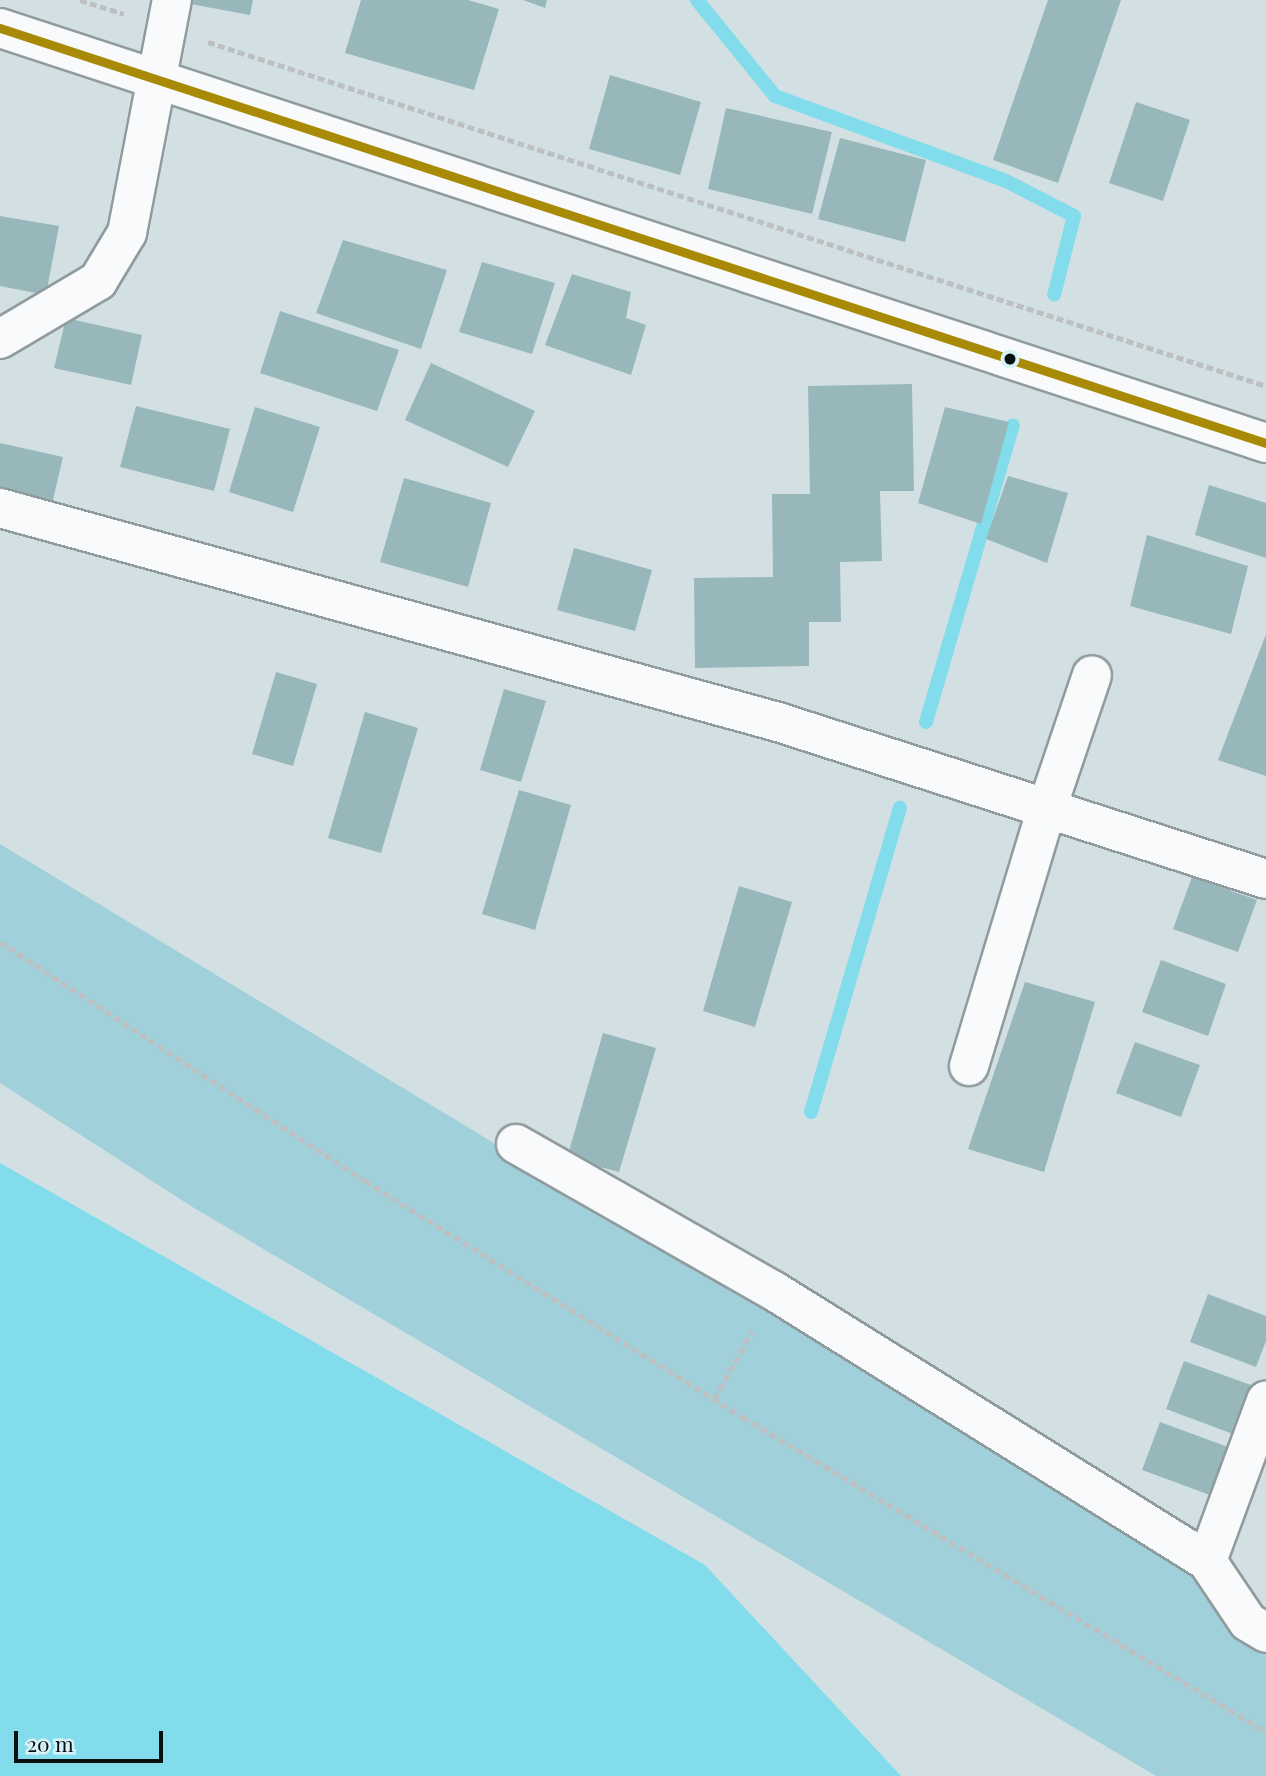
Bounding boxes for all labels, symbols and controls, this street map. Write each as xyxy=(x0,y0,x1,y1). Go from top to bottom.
unlabelled marker xyxy=(1003,352,1017,366)
scale bar xyxy=(18,1716,166,1760)
text: 20 m xyxy=(27,1729,74,1757)

